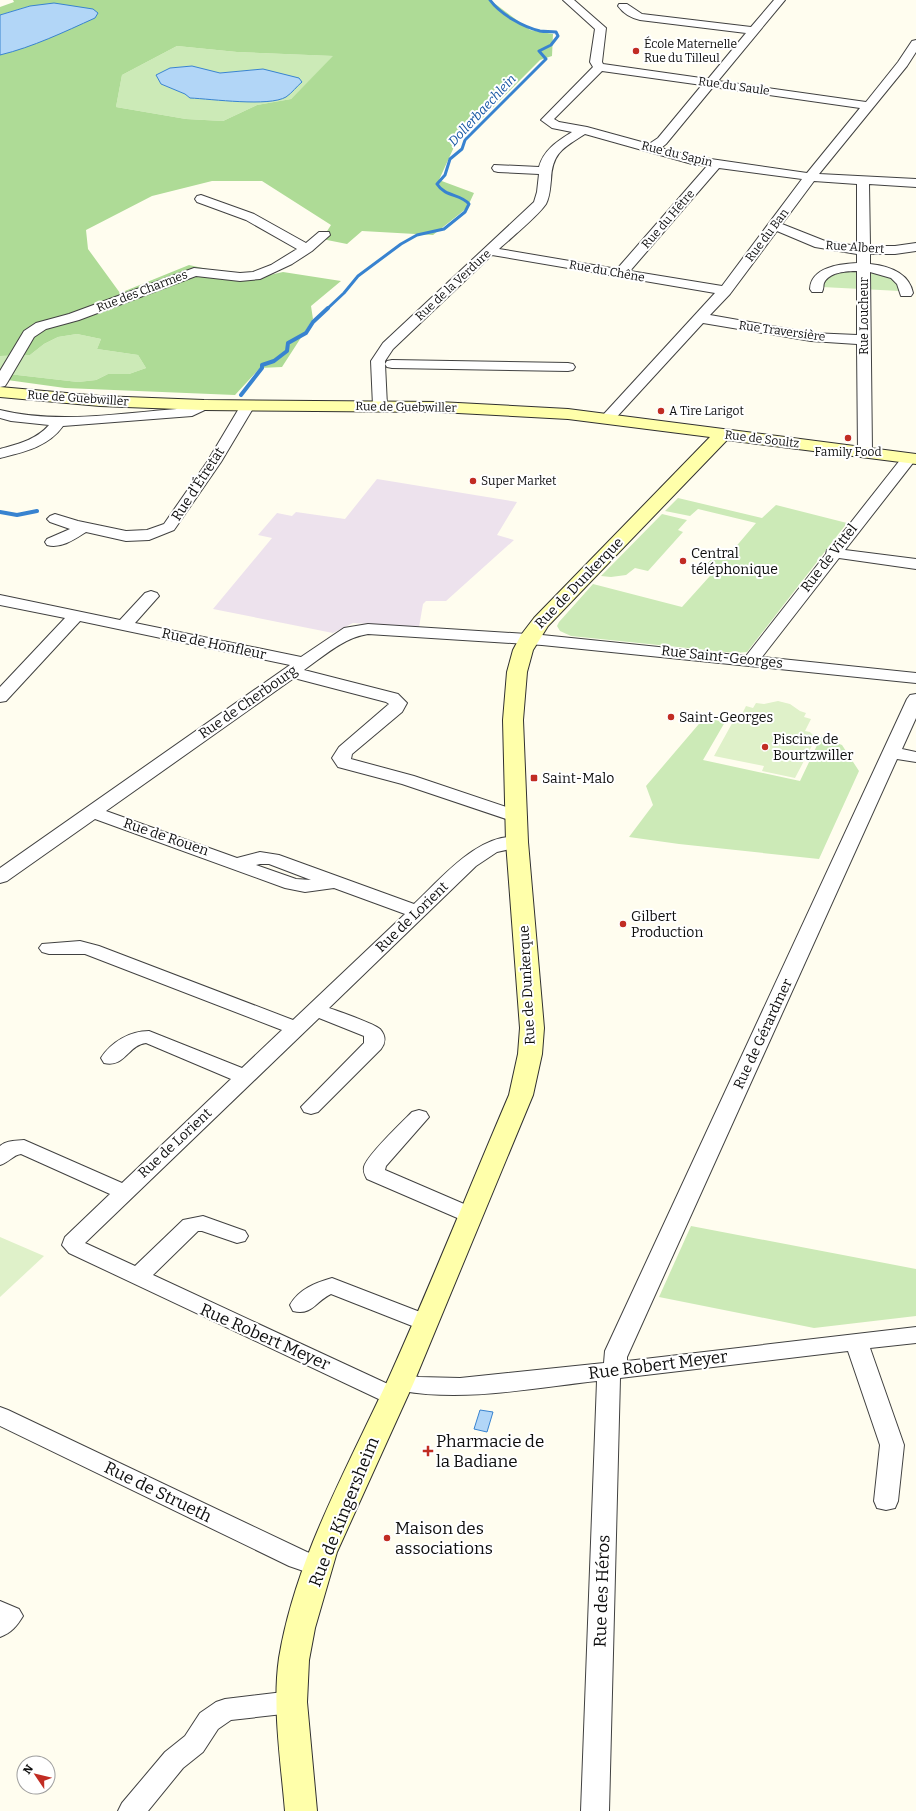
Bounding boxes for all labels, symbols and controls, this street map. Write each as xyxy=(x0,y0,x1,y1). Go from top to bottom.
place label: École Maternelle Rue du Tilleul xyxy=(644,36,737,65)
marker: École Maternelle Rue du Tilleul xyxy=(631,46,641,56)
water label: Dollerbaechlein xyxy=(445,71,519,149)
street label: Rue du Saule xyxy=(697,74,771,98)
street label: Rue du Sapin xyxy=(640,138,714,170)
street label: Rue du Hêtre xyxy=(639,187,697,251)
street label: Rue du Ban xyxy=(743,205,792,264)
street label: Rue Albert xyxy=(825,238,886,256)
street label: Rue de la Verdure xyxy=(413,247,493,323)
street label: Rue du Chêne xyxy=(568,257,646,285)
street label: Rue des Charmes xyxy=(95,267,190,315)
street label: Rue Loucheur xyxy=(857,276,871,355)
street label: Rue Traversière xyxy=(738,318,826,344)
street label: Rue de Guebwiller xyxy=(27,387,130,409)
street label: Rue de Guebwiller xyxy=(355,399,458,415)
place label: A Tire Larigot xyxy=(669,404,744,418)
marker: A Tire Larigot xyxy=(656,406,666,416)
street label: Rue de Soultz xyxy=(724,427,800,451)
marker: Family Food xyxy=(843,433,853,443)
street label: Rue d'Étretat xyxy=(167,444,228,524)
place label: Family Food xyxy=(814,445,882,459)
place label: Super Market xyxy=(481,474,557,488)
marker: Super Market xyxy=(468,476,478,486)
street label: Rue de Vittel xyxy=(797,521,861,595)
street label: Rue de Dunkerque xyxy=(531,534,627,632)
place label: Central téléphonique xyxy=(691,545,778,578)
marker: Central téléphonique xyxy=(678,556,688,566)
street label: Rue de Honfleur xyxy=(160,625,268,663)
street label: Rue Saint-Georges xyxy=(660,642,784,672)
street label: Rue de Cherbourg xyxy=(195,662,301,742)
place label: Saint-Georges xyxy=(679,709,773,726)
marker: Saint-Georges xyxy=(666,712,676,722)
place label: Piscine de Bourtzwiller xyxy=(773,731,854,764)
marker: Piscine de Bourtzwiller xyxy=(760,742,770,752)
place label: Saint-Malo xyxy=(542,770,614,787)
marker: Saint-Malo xyxy=(529,773,539,783)
street label: Rue de Rouen xyxy=(121,814,211,860)
street label: Rue de Lorient xyxy=(372,878,452,956)
place label: Gilbert Production xyxy=(631,908,703,941)
marker: Gilbert Production xyxy=(618,919,628,929)
street label: Rue de Dunkerque xyxy=(515,925,539,1045)
street label: Rue de Gérardmer xyxy=(730,976,796,1092)
street label: Rue de Lorient xyxy=(135,1105,215,1181)
street label: Rue Robert Meyer xyxy=(197,1299,334,1375)
street label: Rue Robert Meyer xyxy=(587,1346,729,1384)
place label: Pharmacie de la Badiane xyxy=(436,1431,544,1472)
street label: Rue de Kingersheim xyxy=(304,1434,384,1590)
marker: Pharmacie de la Badiane xyxy=(423,1446,433,1456)
street label: Rue de Strueth xyxy=(101,1457,216,1527)
place label: Maison des associations xyxy=(395,1518,493,1559)
marker: Maison des associations xyxy=(382,1533,392,1543)
street label: Rue des Héros xyxy=(590,1534,614,1648)
north arrow xyxy=(16,1755,56,1795)
text: N xyxy=(20,1762,36,1777)

